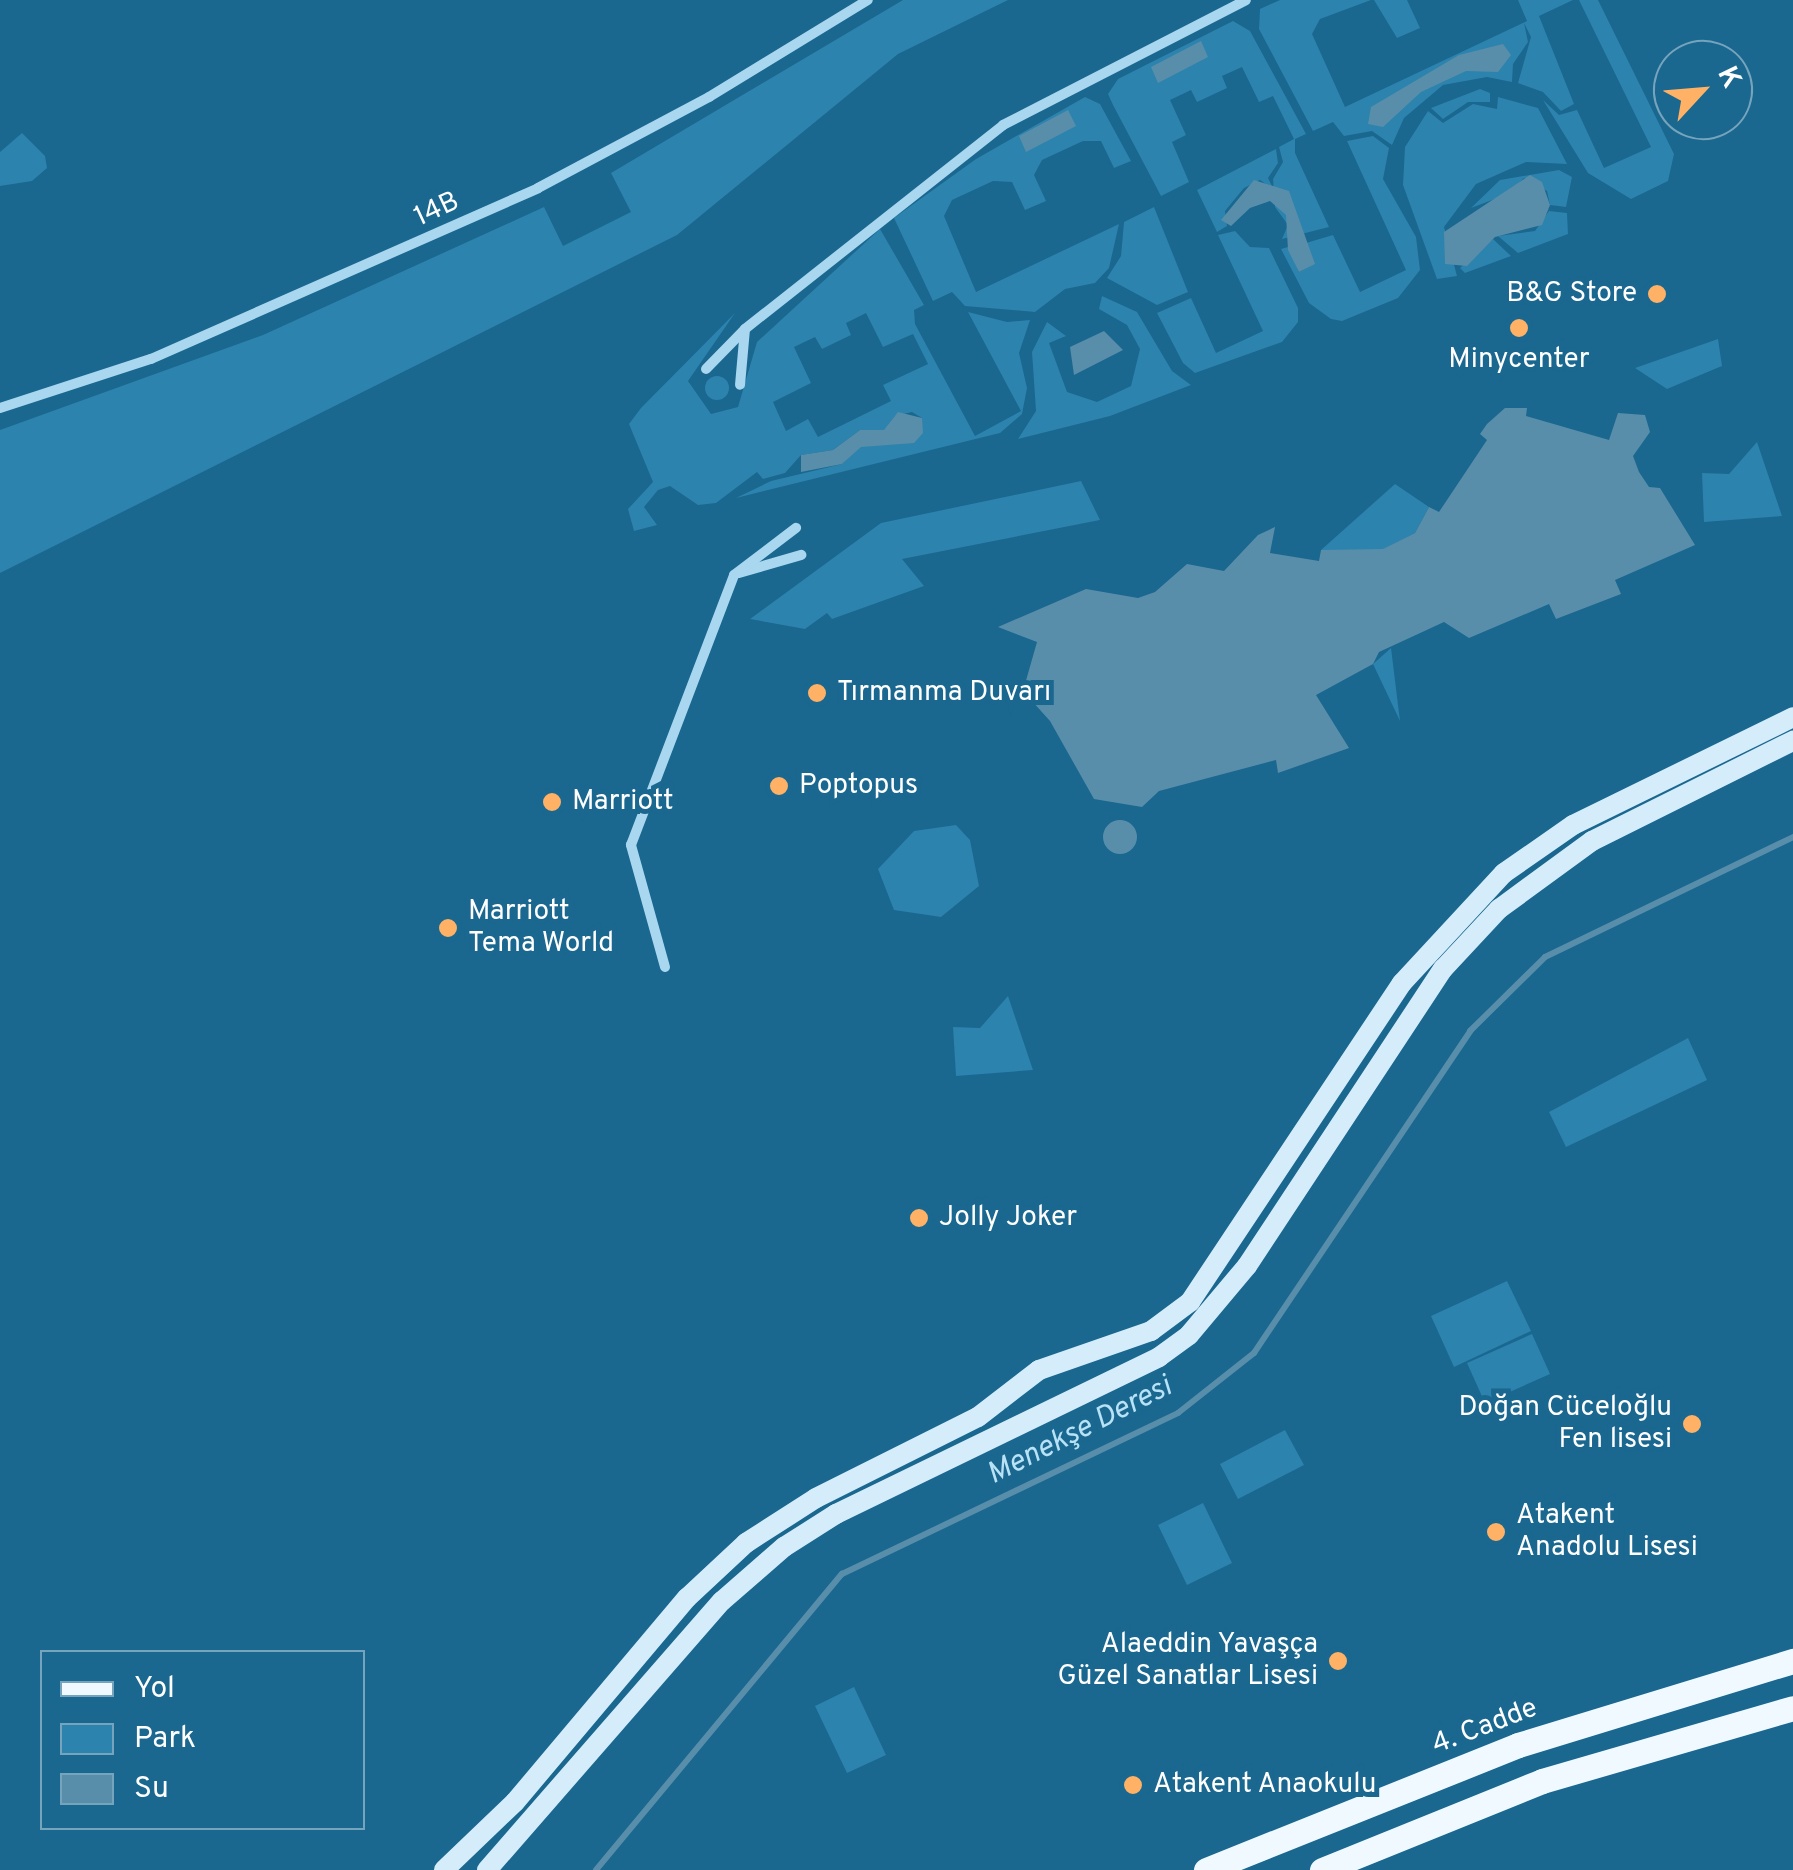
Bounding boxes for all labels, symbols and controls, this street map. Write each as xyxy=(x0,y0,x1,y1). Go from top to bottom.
north arrow xyxy=(1653,40,1753,140)
text: K xyxy=(1708,61,1749,95)
street label: 14B xyxy=(409,185,465,235)
place label: B&G Store xyxy=(1506,277,1637,311)
marker: B&G Store xyxy=(1646,283,1668,305)
marker: Minycenter xyxy=(1508,317,1530,339)
place label: Minycenter xyxy=(1448,343,1590,377)
place label: Tırmanma Duvarı xyxy=(837,676,1051,710)
marker: Tırmanma Duvarı xyxy=(806,682,828,704)
place label: Poptopus xyxy=(799,769,918,803)
marker: Poptopus xyxy=(768,775,790,797)
place label: Marriott xyxy=(572,785,673,819)
marker: Marriott xyxy=(541,791,563,813)
place label: Marriott Tema World xyxy=(468,895,615,961)
marker: Marriott Tema World xyxy=(437,917,459,939)
place label: Jolly Joker xyxy=(939,1201,1077,1235)
marker: Jolly Joker xyxy=(908,1207,930,1229)
water label: Menekşe Deresi xyxy=(982,1370,1178,1494)
place label: Doğan Cüceloğlu Fen lisesi xyxy=(1458,1391,1672,1457)
marker: Doğan Cüceloğlu Fen lisesi xyxy=(1681,1413,1703,1435)
place label: Atakent Anadolu Lisesi xyxy=(1516,1499,1698,1565)
marker: Atakent Anadolu Lisesi xyxy=(1485,1521,1507,1543)
place label: Alaeddin Yavaşça Güzel Sanatlar Lisesi xyxy=(1057,1628,1318,1694)
legend xyxy=(40,1650,365,1830)
marker: Alaeddin Yavaşça Güzel Sanatlar Lisesi xyxy=(1327,1650,1349,1672)
text: Yol xyxy=(134,1671,175,1708)
street label: 4. Cadde xyxy=(1428,1692,1542,1762)
text: Park xyxy=(134,1721,196,1758)
place label: Atakent Anaokulu xyxy=(1153,1768,1378,1802)
text: Su xyxy=(134,1771,169,1808)
marker: Atakent Anaokulu xyxy=(1122,1774,1144,1796)

